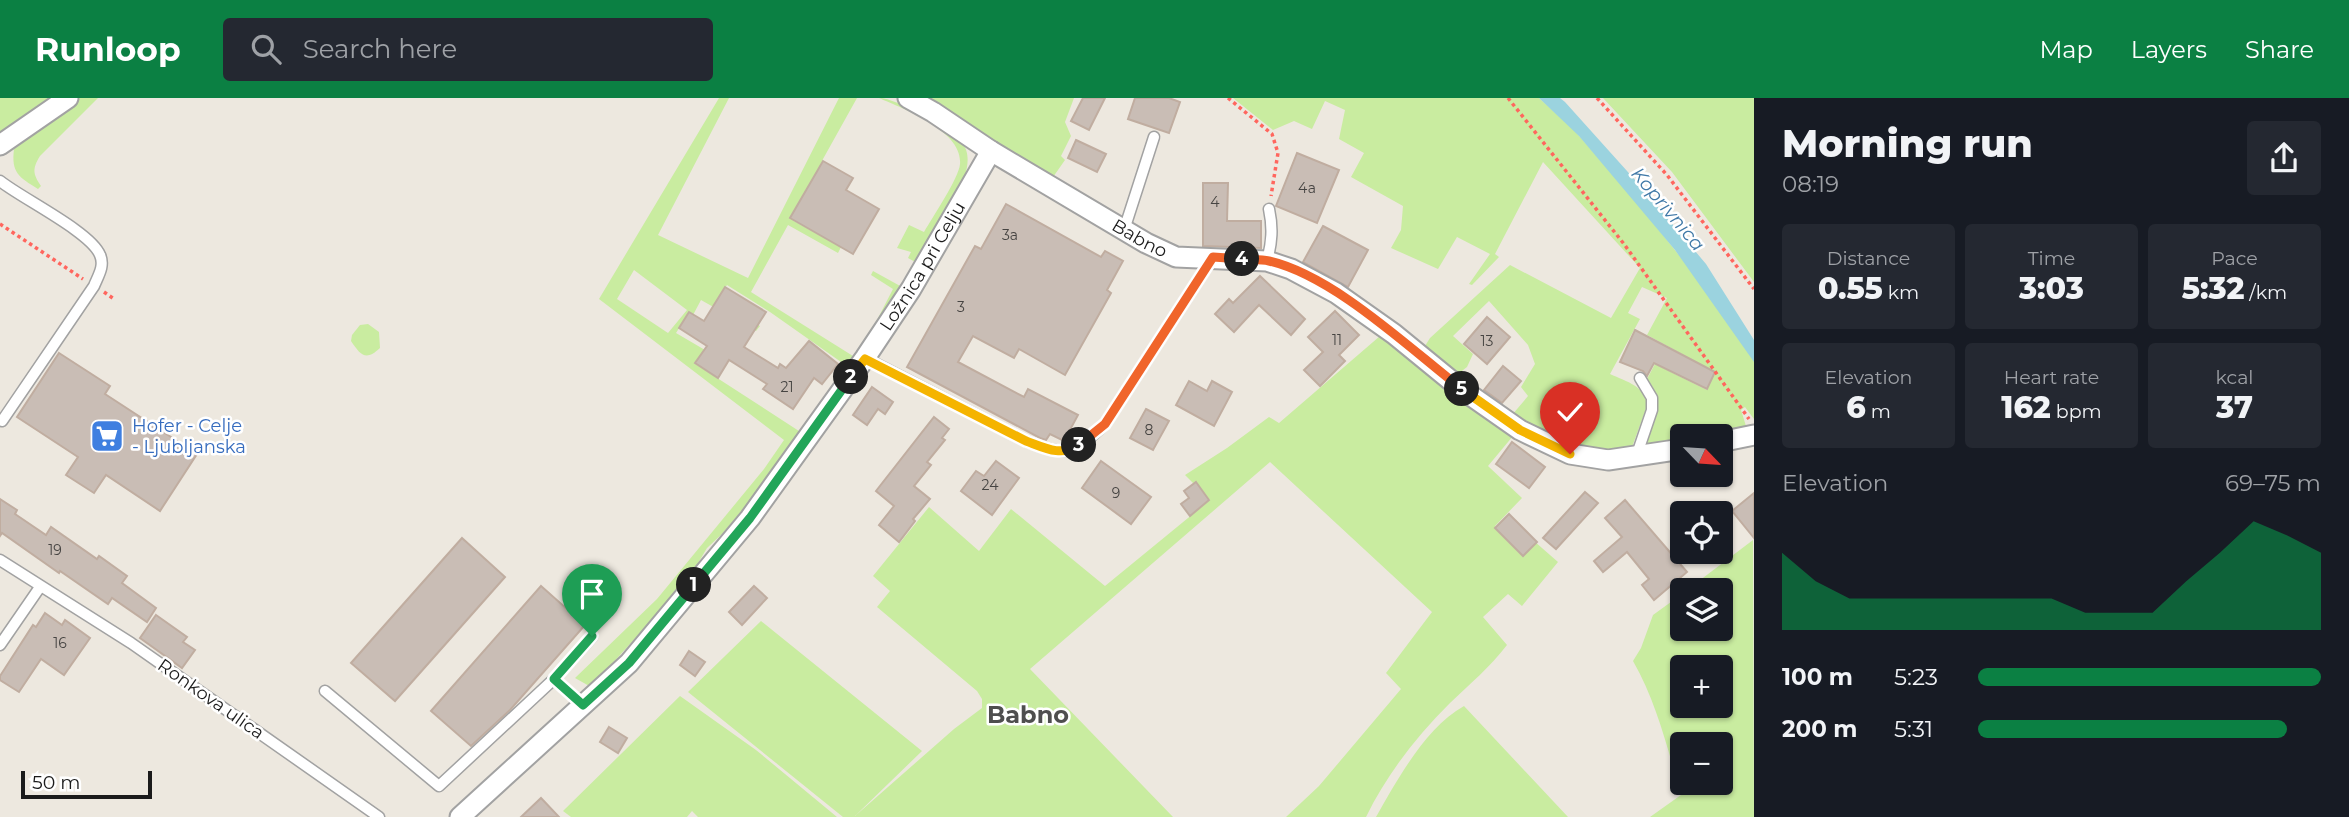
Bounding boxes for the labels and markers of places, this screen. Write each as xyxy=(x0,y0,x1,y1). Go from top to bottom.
pin: 4 xyxy=(1224,242,1260,276)
pin: 2 xyxy=(834,360,868,394)
pin: 5 xyxy=(1444,372,1480,406)
pin xyxy=(1540,382,1600,454)
place label: Hofer - Celje - Ljubljanska xyxy=(132,415,246,458)
supermarket icon: Hofer - Celje - Ljubljanska xyxy=(88,417,126,455)
pin: 3 xyxy=(1062,428,1096,462)
pin xyxy=(562,564,622,636)
pin: 1 xyxy=(676,568,712,602)

